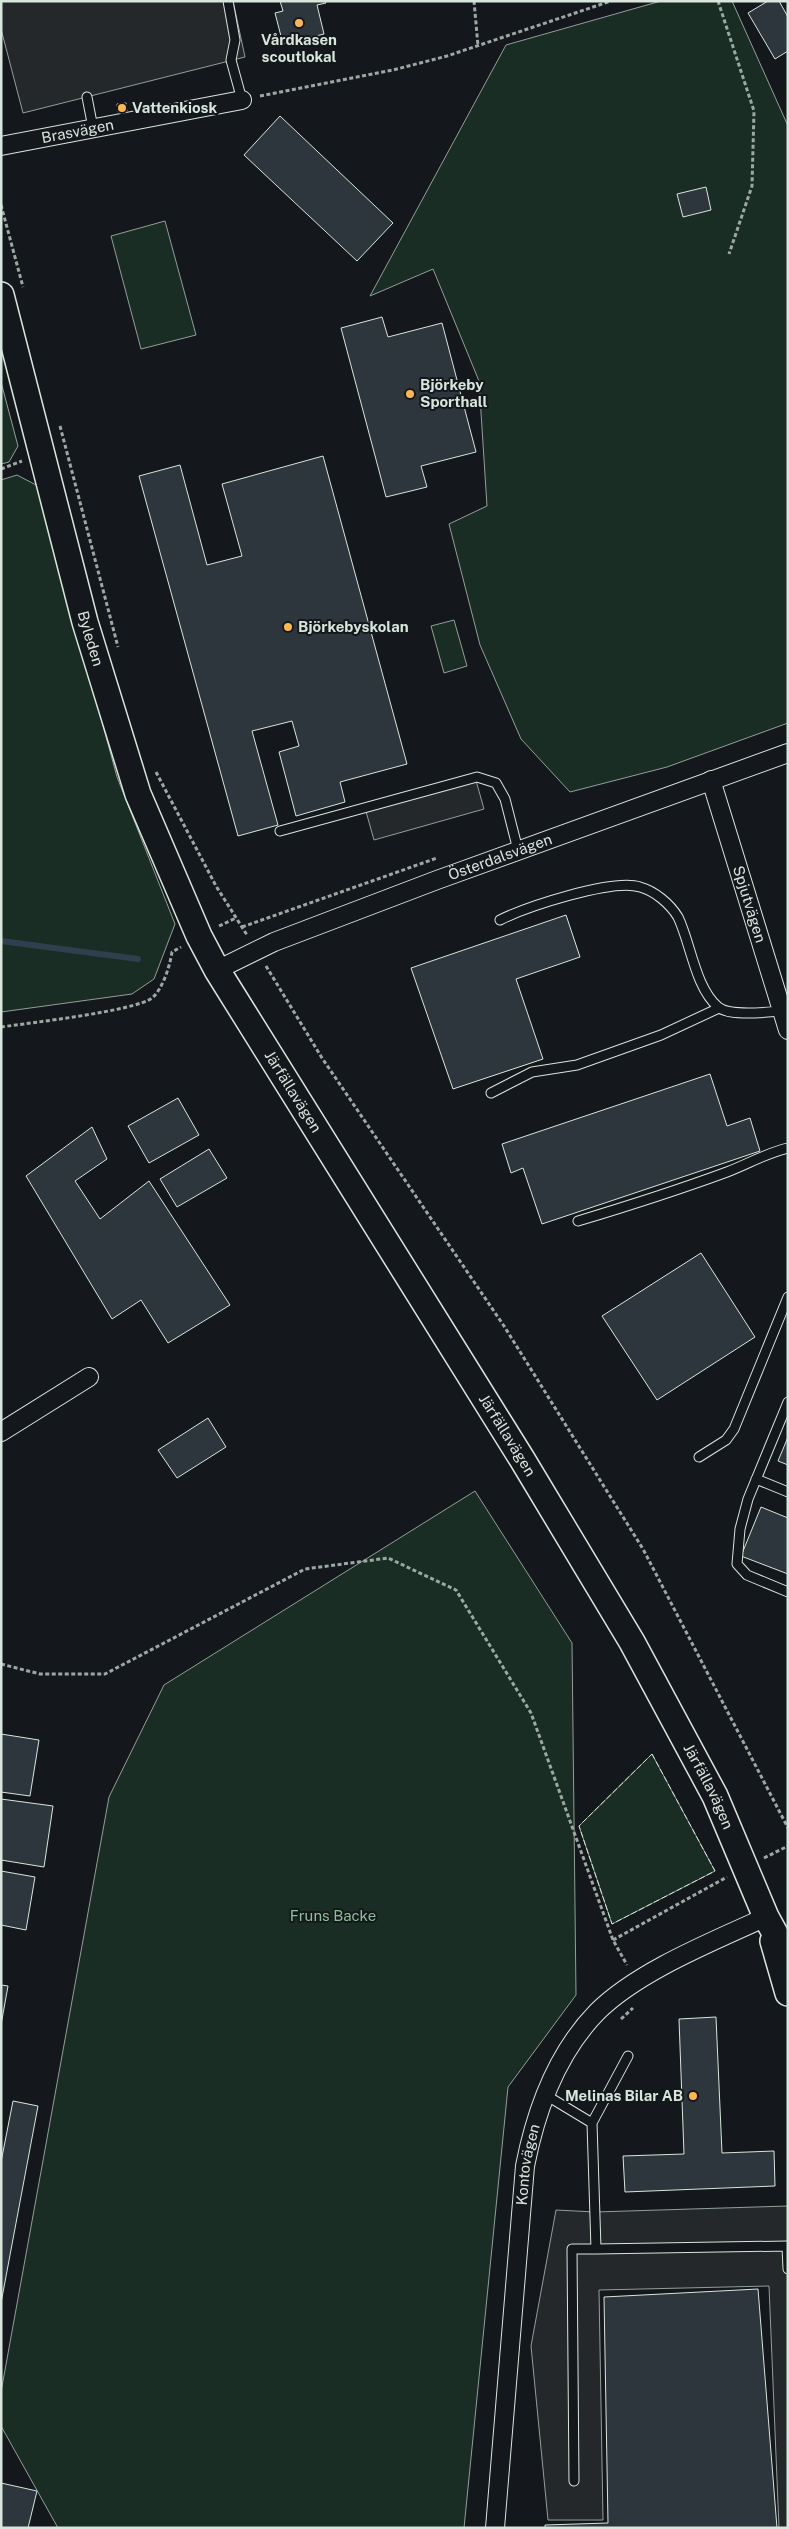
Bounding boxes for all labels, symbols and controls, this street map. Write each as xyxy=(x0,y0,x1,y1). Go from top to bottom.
marker: Vårdkasen scoutlokal xyxy=(293,17,305,29)
place label: Vårdkasen scoutlokal xyxy=(261,31,337,65)
place label: Vattenkiosk xyxy=(132,99,217,116)
marker: Vattenkiosk xyxy=(116,102,128,114)
street label: Brasvägen xyxy=(40,116,115,146)
place label: Björkeby Sporthall xyxy=(420,376,488,410)
marker: Björkeby Sporthall xyxy=(404,388,416,400)
street label: Byleden xyxy=(75,609,107,668)
place label: Björkebyskolan xyxy=(298,618,409,635)
marker: Björkebyskolan xyxy=(282,621,294,633)
street label: Österdalsvägen xyxy=(445,830,554,883)
street label: Spjutvägen xyxy=(730,864,770,945)
street label: Järfällavägen xyxy=(261,1047,325,1135)
street label: Järfällavägen xyxy=(476,1391,539,1479)
street label: Järfällavägen xyxy=(680,1741,737,1832)
park label: Fruns Backe xyxy=(290,1907,376,1924)
place label: Melinas Bilar AB xyxy=(565,2087,683,2104)
marker: Melinas Bilar AB xyxy=(687,2090,699,2102)
street label: Kontovägen xyxy=(513,2122,543,2206)

